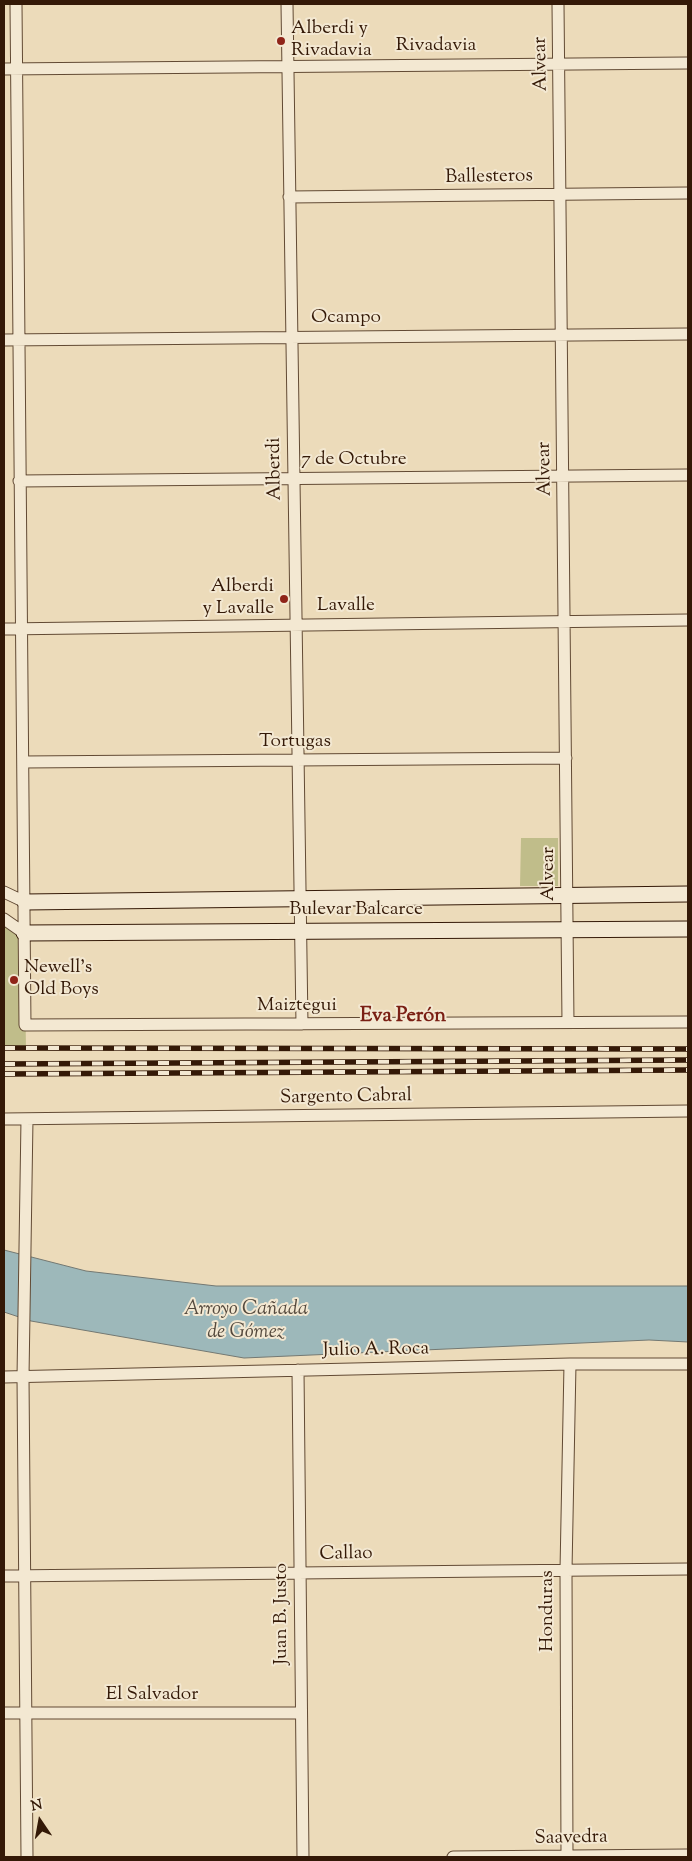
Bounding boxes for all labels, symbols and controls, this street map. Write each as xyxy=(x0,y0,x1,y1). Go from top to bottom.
place label: Alberdi y Rivadavia xyxy=(291,19,372,63)
marker: Alberdi y Rivadavia xyxy=(275,35,287,47)
street label: Rivadavia xyxy=(396,36,476,58)
street label: Alvear xyxy=(530,37,554,91)
street label: Ballesteros xyxy=(445,166,533,190)
street label: Ocampo xyxy=(311,308,381,330)
street label: Alberdi xyxy=(264,437,288,501)
street label: Alvear xyxy=(534,442,558,496)
street label: 7 de Octubre xyxy=(301,450,407,472)
place label: Alberdi y Lavalle xyxy=(203,577,274,621)
marker: Alberdi y Lavalle xyxy=(278,593,290,605)
street label: Lavalle xyxy=(317,596,375,618)
street label: Tortugas xyxy=(259,732,331,754)
street label: Alvear xyxy=(539,847,561,901)
street label: Bulevar Balcarce xyxy=(289,900,423,922)
place label: Newell's Old Boys xyxy=(24,958,99,1002)
marker: Newell's Old Boys xyxy=(8,974,20,986)
street label: Maiztegui xyxy=(257,996,337,1018)
district label: Eva Perón xyxy=(360,1006,446,1030)
street label: Sargento Cabral xyxy=(280,1085,412,1111)
water label: Arroyo Cañada de Gómez xyxy=(184,1299,308,1346)
street label: Julio A. Roca xyxy=(323,1339,429,1363)
street label: Callao xyxy=(319,1543,373,1567)
street label: Juan B. Justo xyxy=(272,1563,294,1665)
street label: Honduras xyxy=(538,1570,560,1652)
street label: El Salvador xyxy=(106,1685,198,1707)
text: N xyxy=(29,1795,44,1817)
north arrow xyxy=(15,1796,65,1846)
street label: Saavedra xyxy=(534,1827,608,1851)

